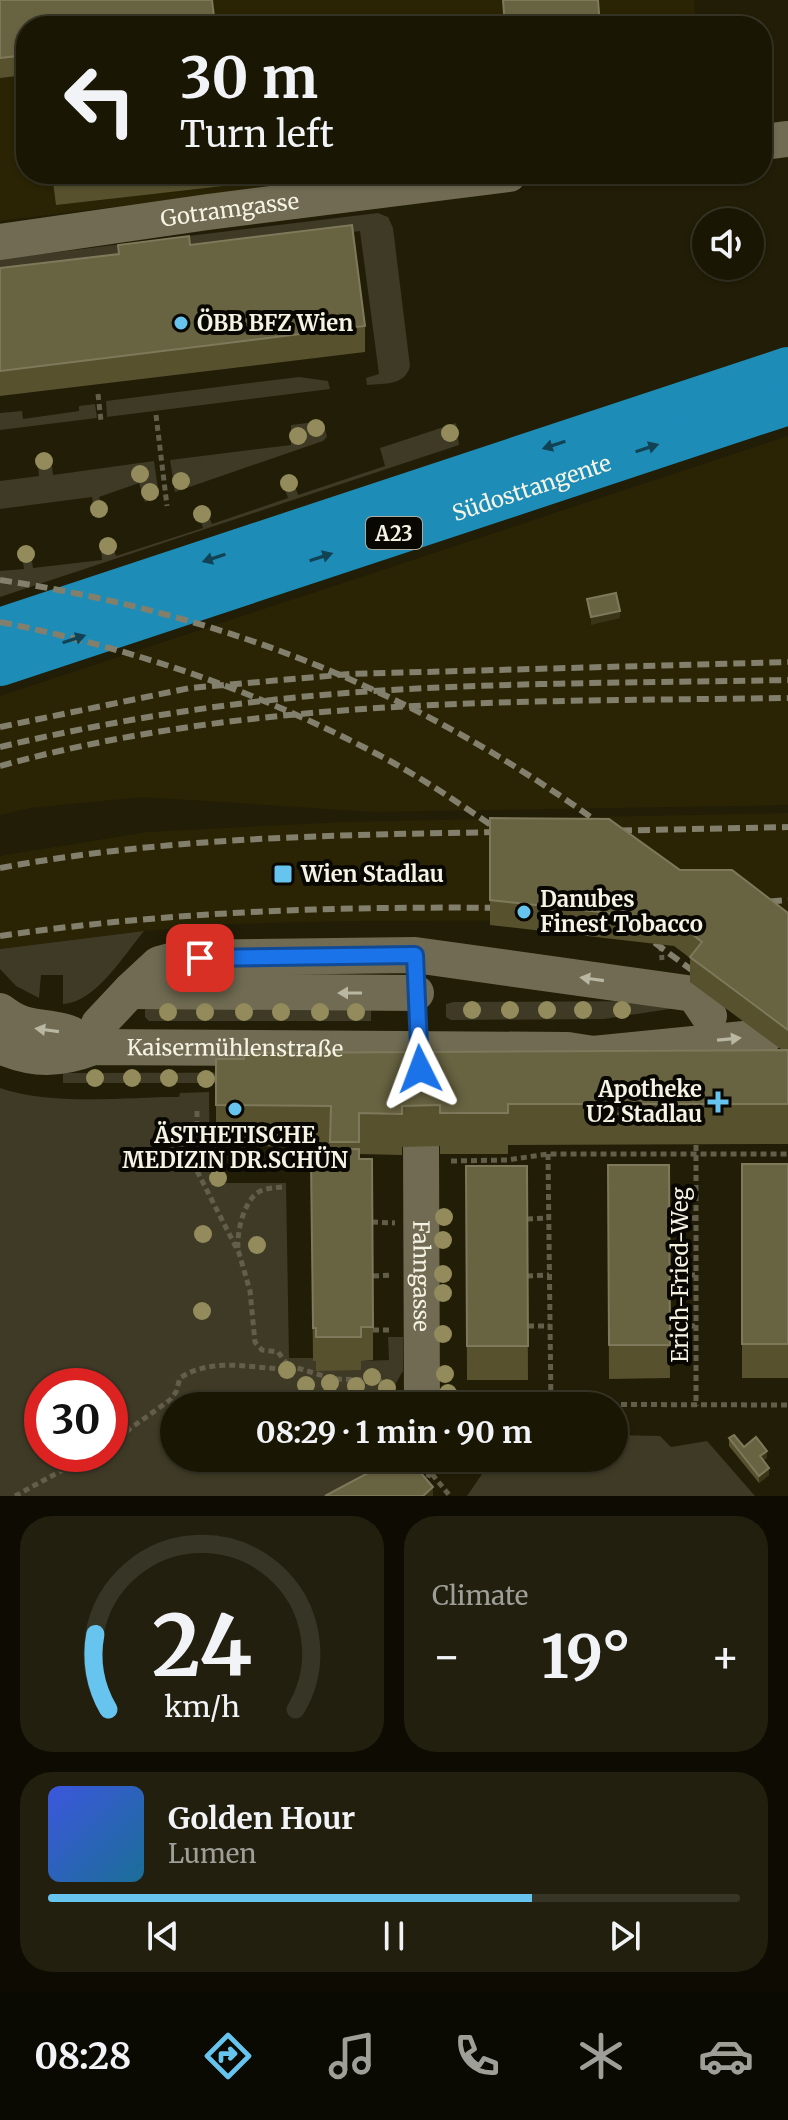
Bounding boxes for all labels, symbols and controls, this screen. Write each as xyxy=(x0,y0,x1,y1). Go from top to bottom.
text: 30 m xyxy=(180,43,318,113)
icon: left xyxy=(48,48,152,152)
text: Turn left xyxy=(180,112,334,157)
street label: Gotramgasse xyxy=(159,187,301,233)
map controls xyxy=(692,208,764,280)
button: sound xyxy=(692,208,764,280)
place label: ÖBB BFZ Wien xyxy=(197,308,353,337)
marker: ÖBB BFZ Wien xyxy=(172,314,190,332)
one-way arrow xyxy=(542,440,566,452)
one-way arrow xyxy=(635,442,659,454)
street label: Südosttangente xyxy=(449,449,615,527)
road number: A23 xyxy=(366,517,422,549)
one-way arrow xyxy=(309,550,333,563)
one-way arrow xyxy=(202,553,226,565)
one-way arrow xyxy=(62,633,86,645)
place label: Wien Stadlau xyxy=(300,860,444,888)
marker: Wien Stadlau xyxy=(272,863,294,885)
place label: Danubes Finest Tobacco xyxy=(540,885,703,938)
marker: Danubes Finest Tobacco xyxy=(515,903,533,921)
pin xyxy=(166,924,234,992)
icon: arrive xyxy=(178,936,222,980)
one-way arrow xyxy=(579,973,604,986)
one-way arrow xyxy=(337,987,362,999)
one-way arrow xyxy=(34,1023,59,1036)
position arrow xyxy=(378,1027,462,1111)
one-way arrow xyxy=(717,1032,742,1045)
street label: Kaisermühlenstraße xyxy=(127,1033,343,1063)
place label: Apotheke U2 Stadlau xyxy=(586,1075,702,1128)
marker: Apotheke U2 Stadlau xyxy=(709,1093,727,1111)
marker: ÄSTHETISCHE MEDIZIN DR.SCHÜN xyxy=(226,1100,244,1118)
place label: ÄSTHETISCHE MEDIZIN DR.SCHÜN xyxy=(122,1121,348,1174)
street label: Erich-Fried-Weg xyxy=(666,1187,694,1363)
street label: Fahngasse xyxy=(407,1220,436,1332)
speed limit sign: 30 xyxy=(24,1368,128,1472)
text: 08:29 · 1 min · 90 m xyxy=(256,1413,532,1451)
text: Climate xyxy=(432,1579,528,1612)
text: 24 xyxy=(152,1594,252,1699)
text: 19° xyxy=(541,1619,631,1694)
text: − xyxy=(432,1629,461,1684)
text: + xyxy=(711,1629,740,1684)
text: km/h xyxy=(164,1689,240,1725)
text: Golden Hour xyxy=(168,1799,355,1837)
text: Lumen xyxy=(168,1837,257,1870)
icon: previous xyxy=(141,1914,185,1958)
icon: pause xyxy=(372,1914,416,1958)
icon: next xyxy=(603,1914,647,1958)
icon: directions xyxy=(200,2028,256,2084)
icon: music xyxy=(324,2028,380,2084)
icon: phone xyxy=(449,2028,505,2084)
icon: climate xyxy=(573,2028,629,2084)
icon: car xyxy=(698,2028,754,2084)
text: 08:28 xyxy=(34,2034,131,2079)

